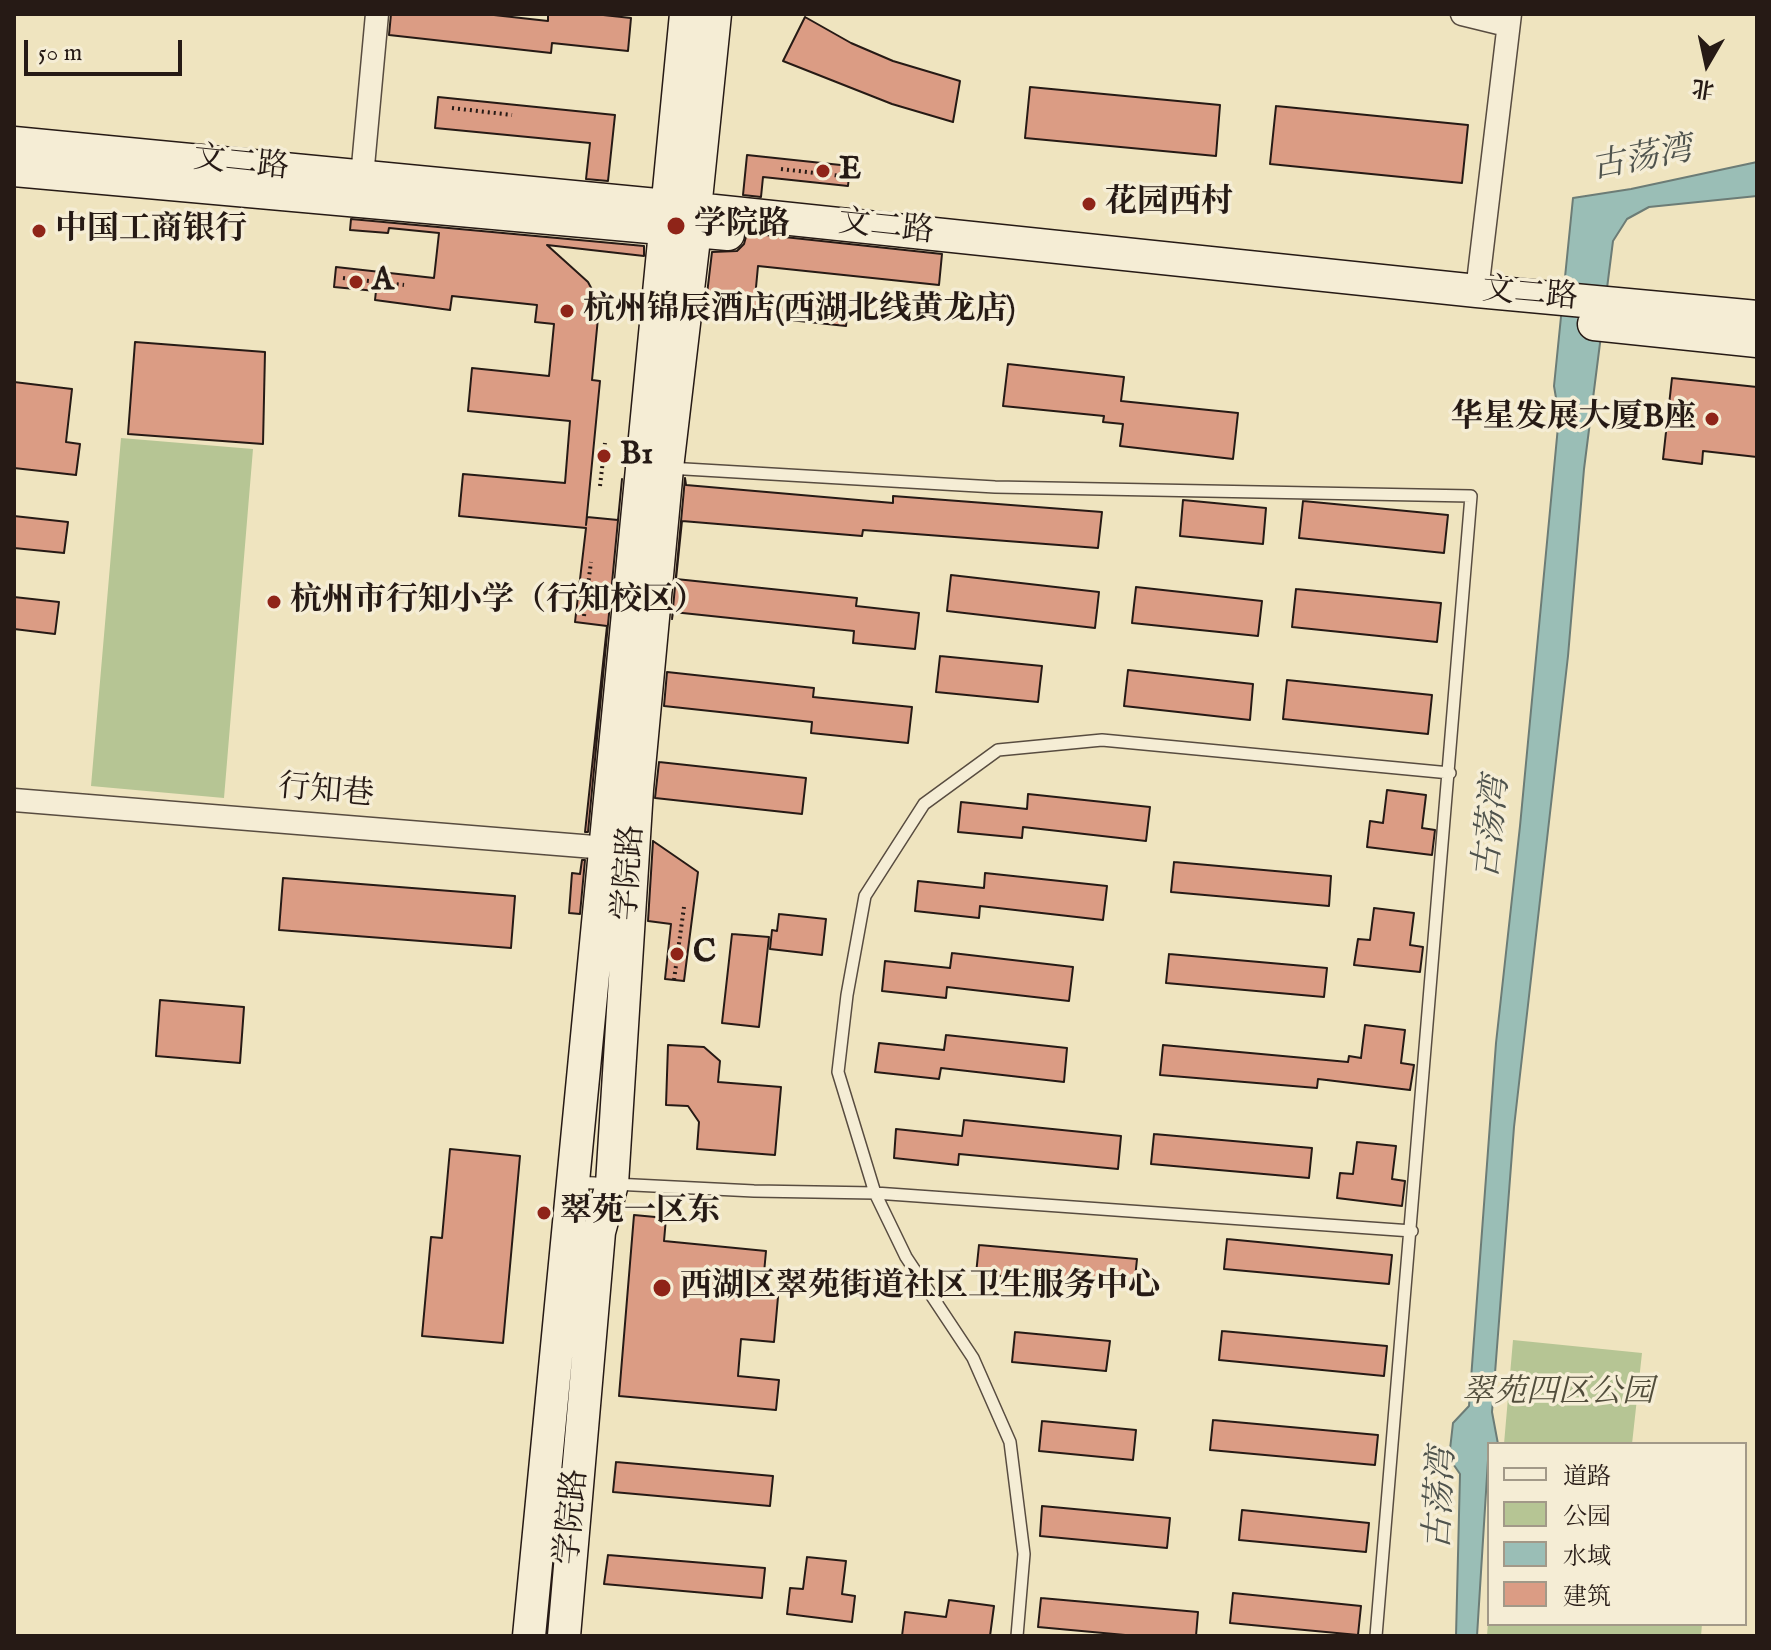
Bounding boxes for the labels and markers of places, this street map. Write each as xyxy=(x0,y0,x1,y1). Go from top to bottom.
place label: E xyxy=(839,152,861,190)
marker: E xyxy=(814,162,832,180)
place label: 花园西村 xyxy=(1105,185,1233,223)
marker: 花园西村 xyxy=(1080,195,1098,213)
place label: 学院路 xyxy=(694,207,790,245)
place label: 中国工商银行 xyxy=(55,212,247,250)
marker: 学院路 xyxy=(665,215,687,237)
marker: 中国工商银行 xyxy=(30,222,48,240)
place label: A xyxy=(372,263,394,301)
marker: A xyxy=(347,273,365,291)
place label: 杭州锦辰酒店(西湖北线黄龙店) xyxy=(583,292,1015,330)
marker: 杭州锦辰酒店(西湖北线黄龙店) xyxy=(558,302,576,320)
place label: 华星发展大厦B座 xyxy=(1451,400,1696,438)
marker: 华星发展大厦B座 xyxy=(1703,410,1721,428)
place label: B1 xyxy=(620,437,653,475)
marker: B1 xyxy=(595,447,613,465)
place label: 杭州市行知小学（行知校区） xyxy=(290,583,706,621)
marker: 杭州市行知小学（行知校区） xyxy=(265,593,283,611)
place label: C xyxy=(693,935,716,973)
marker: C xyxy=(668,945,686,963)
place label: 翠苑一区东 xyxy=(560,1194,720,1232)
marker: 翠苑一区东 xyxy=(535,1204,553,1222)
place label: 西湖区翠苑街道社区卫生服务中心 xyxy=(680,1269,1160,1307)
marker: 西湖区翠苑街道社区卫生服务中心 xyxy=(651,1277,673,1299)

